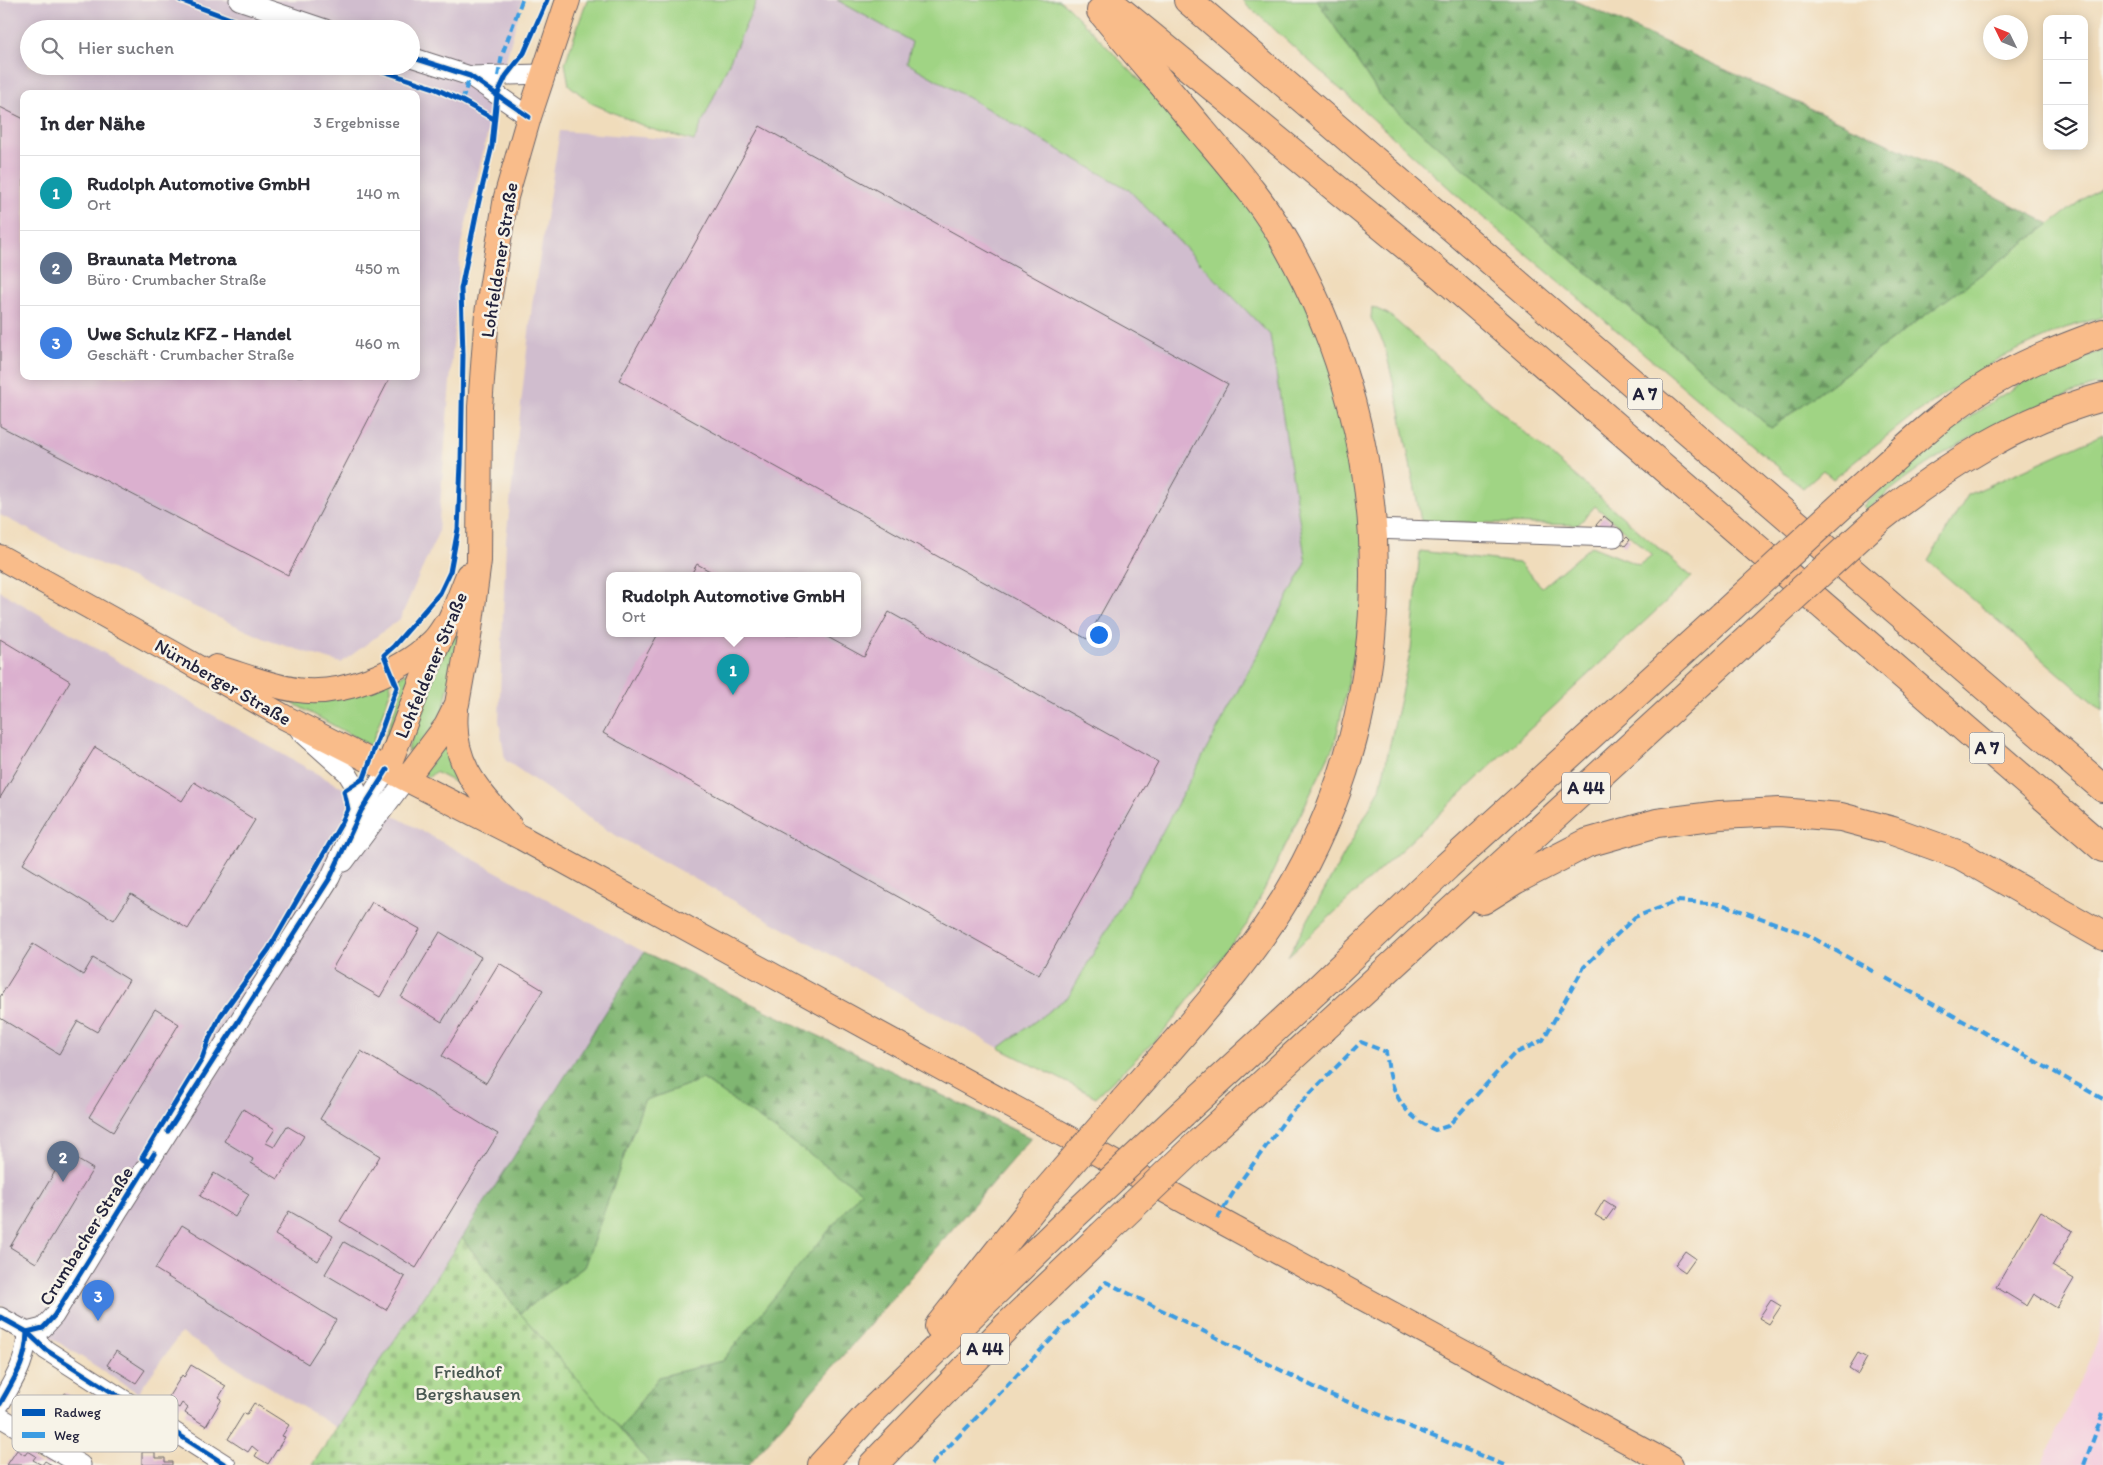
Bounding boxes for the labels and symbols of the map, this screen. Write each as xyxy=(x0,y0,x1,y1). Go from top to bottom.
north arrow xyxy=(1983,15,2028,60)
street label: Lohfeldener Straße xyxy=(475,181,523,339)
road number: A 7 xyxy=(1628,378,1662,409)
street label: Lohfeldener Straße xyxy=(390,588,472,742)
your location xyxy=(1086,622,1112,648)
street label: Nürnberger Straße xyxy=(151,634,295,730)
pin: 1 xyxy=(717,654,749,695)
road number: A 7 xyxy=(1970,732,2004,764)
road number: A 44 xyxy=(1562,772,1610,804)
pin: 2 xyxy=(47,1141,79,1182)
street label: Crumbacher Straße xyxy=(34,1162,138,1310)
pin: 3 xyxy=(82,1280,114,1321)
road number: A 44 xyxy=(961,1334,1009,1365)
park label: Friedhof Bergshausen xyxy=(415,1360,521,1405)
legend xyxy=(12,1395,178,1452)
text: Radweg xyxy=(54,1404,102,1421)
text: Weg xyxy=(54,1427,80,1444)

